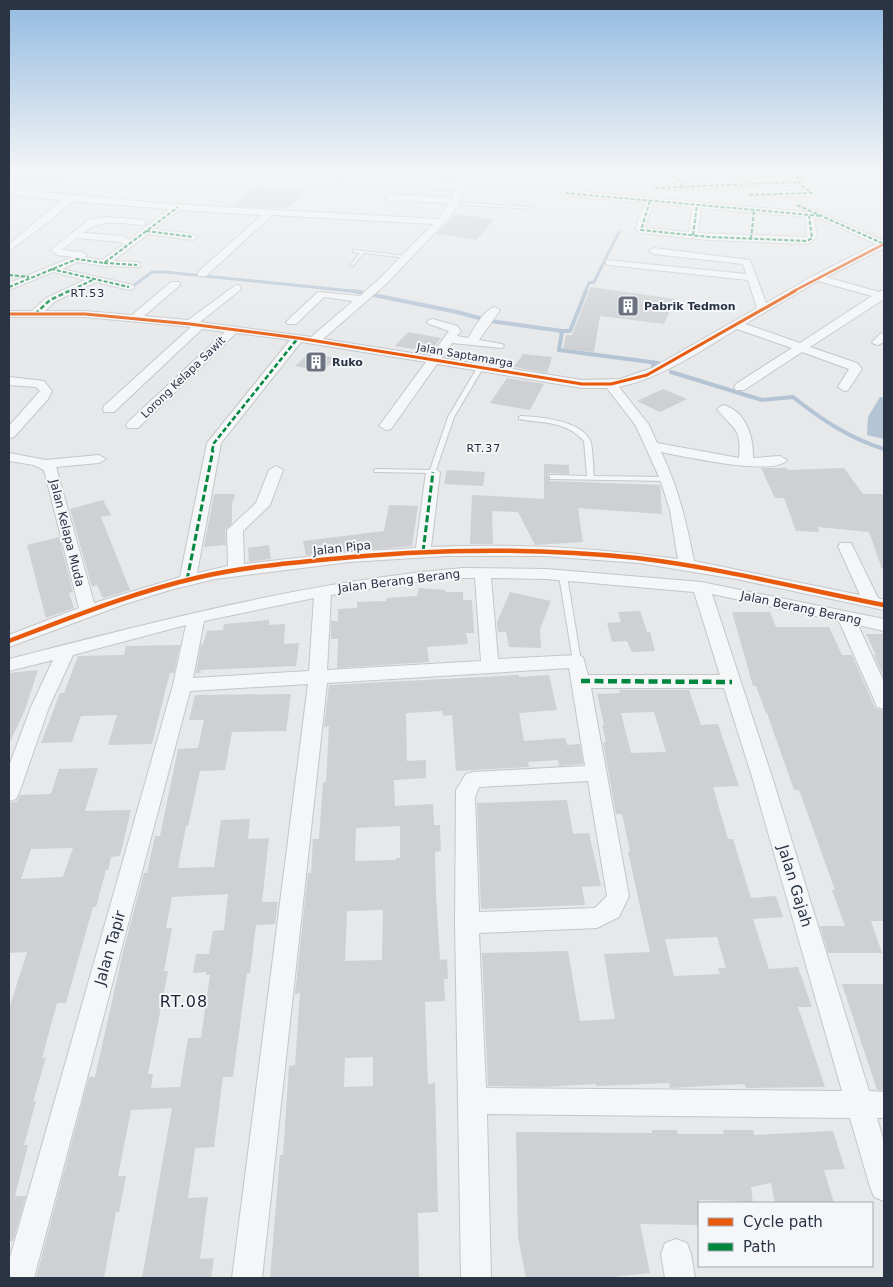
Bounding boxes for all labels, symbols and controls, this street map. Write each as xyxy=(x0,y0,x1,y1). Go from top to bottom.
district label: RT.53 xyxy=(71,287,105,300)
building icon: Pabrik Tedmon xyxy=(616,294,640,318)
place label: Pabrik Tedmon xyxy=(644,300,736,313)
street label: Lorong Kelapa Sawit xyxy=(139,333,229,421)
street label: Jalan Saptamarga xyxy=(415,340,514,370)
building icon: Ruko xyxy=(304,350,328,374)
place label: Ruko xyxy=(332,356,363,369)
district label: RT.37 xyxy=(467,442,501,455)
street label: Jalan Kelapa Muda xyxy=(47,477,87,588)
street label: Jalan Pipa xyxy=(311,538,372,558)
street label: Jalan Berang Berang xyxy=(336,567,461,596)
street label: Jalan Berang Berang xyxy=(738,588,863,628)
street label: Jalan Gajah xyxy=(774,842,816,929)
street label: Jalan Tapir xyxy=(90,908,129,988)
district label: RT.08 xyxy=(160,992,208,1011)
legend xyxy=(698,1202,873,1267)
text: Cycle path xyxy=(743,1213,823,1231)
text: Path xyxy=(743,1238,776,1256)

